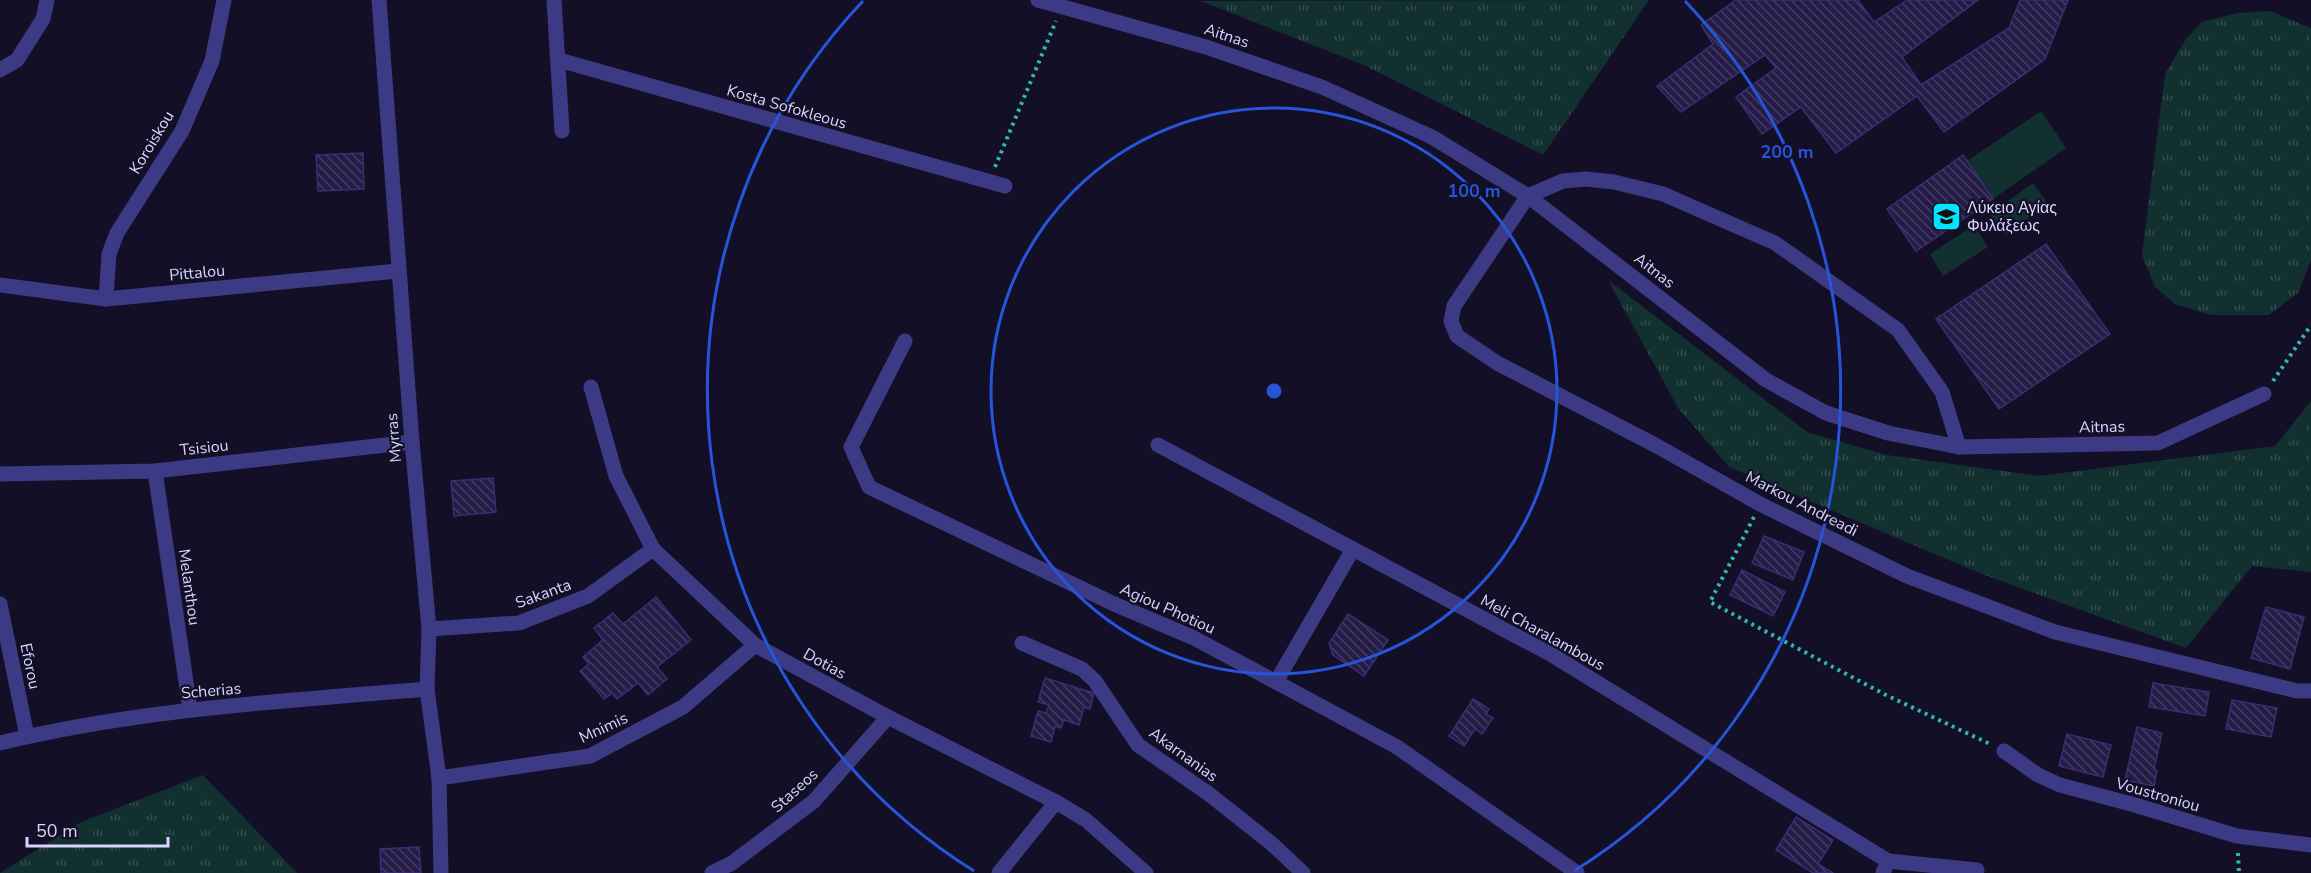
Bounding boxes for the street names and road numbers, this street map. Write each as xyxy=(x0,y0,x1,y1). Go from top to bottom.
street label: Aitnas xyxy=(1201,18,1252,54)
street label: Kosta Sofokleous xyxy=(724,79,849,135)
street label: Koroiskou xyxy=(124,107,179,178)
street label: Aitnas xyxy=(1629,248,1679,294)
street label: Pittalou xyxy=(168,260,226,286)
street label: Myrras xyxy=(381,412,407,464)
street label: Aitnas xyxy=(2079,416,2125,438)
street label: Tsisiou xyxy=(179,434,230,462)
street label: Markou Andreadi xyxy=(1742,466,1862,542)
street label: Melanthou xyxy=(173,547,205,627)
street label: Sakanta xyxy=(512,574,574,614)
street label: Agiou Photiou xyxy=(1117,578,1219,640)
street label: Meli Charalambous xyxy=(1476,590,1609,676)
street label: Eforou xyxy=(14,641,46,691)
street label: Dotias xyxy=(799,643,850,685)
street label: Scherias xyxy=(180,677,242,705)
street label: Mnimis xyxy=(575,707,631,749)
street label: Akarnanias xyxy=(1144,722,1222,787)
street label: Staseos xyxy=(766,764,823,818)
street label: Voustroniou xyxy=(2112,772,2202,817)

